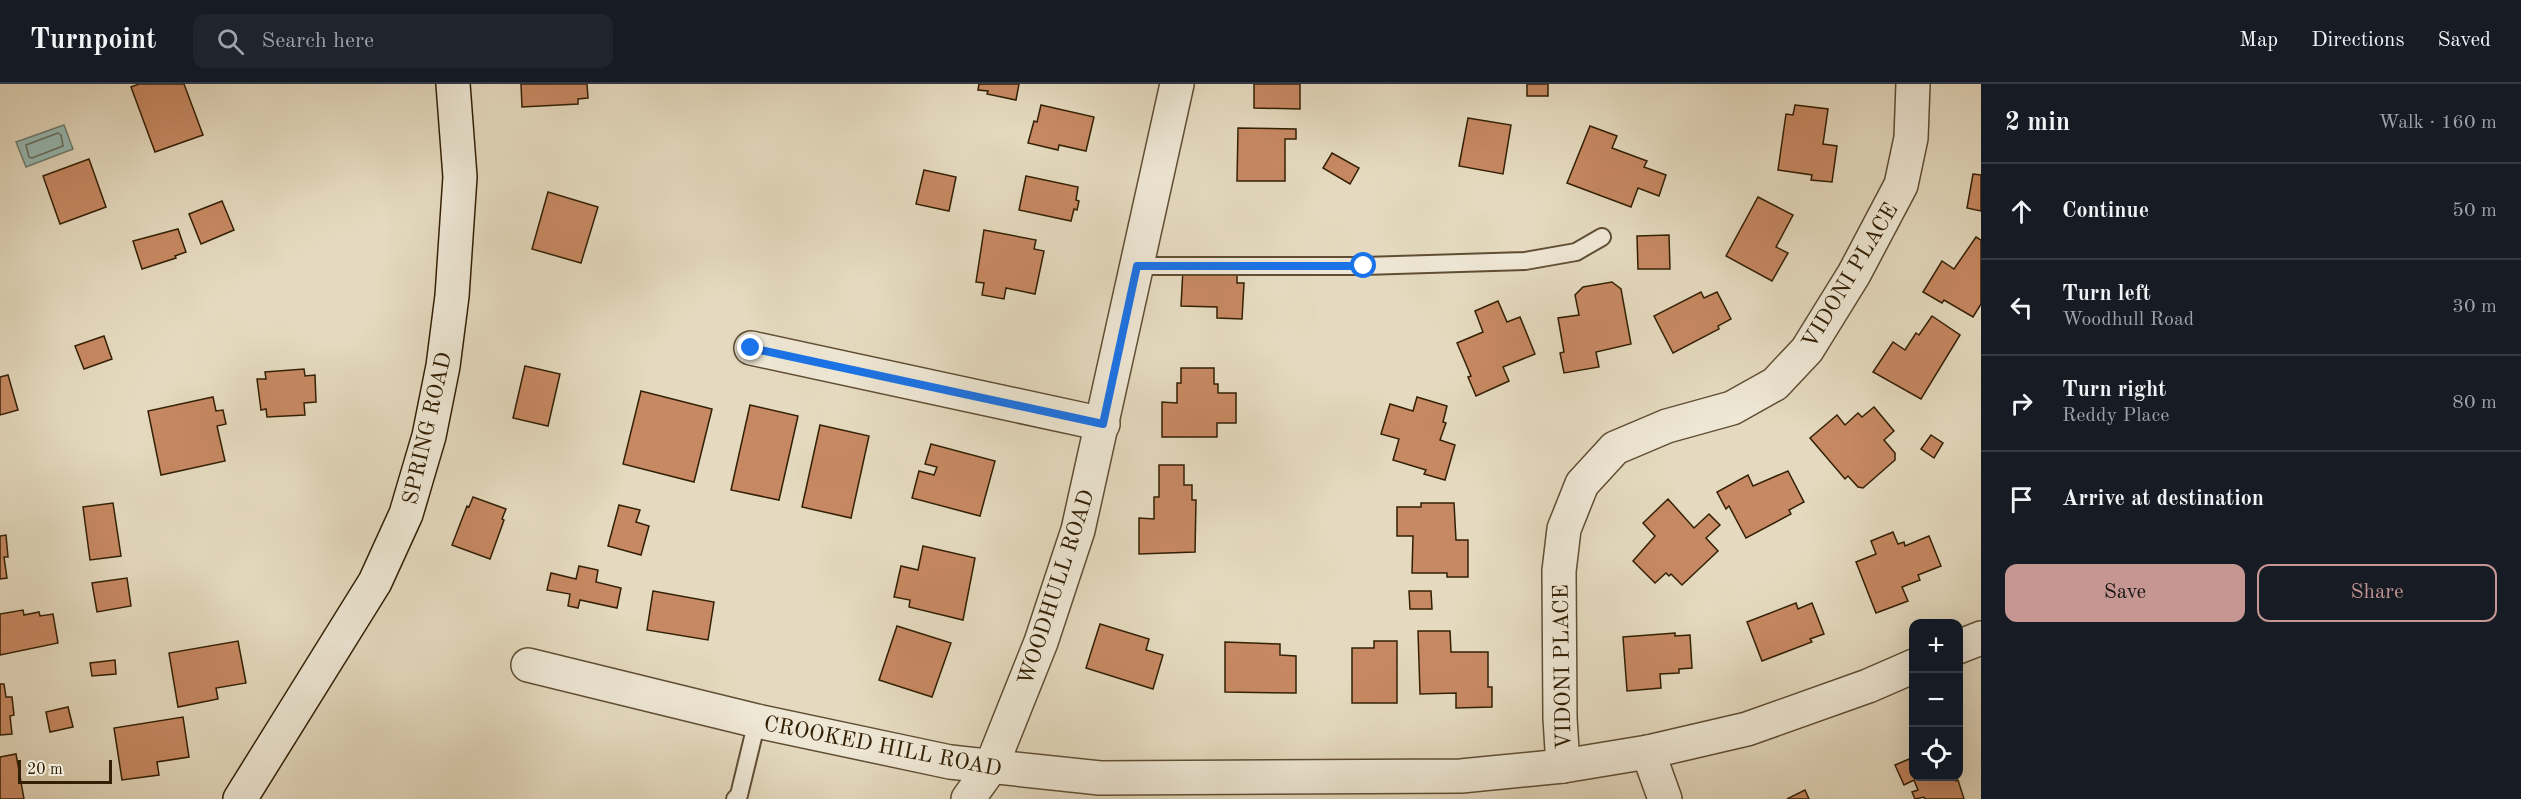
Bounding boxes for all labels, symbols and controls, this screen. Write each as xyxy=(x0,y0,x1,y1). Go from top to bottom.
search box xyxy=(193,14,613,68)
icon: search xyxy=(214,25,247,58)
text: Turnpoint xyxy=(30,27,157,55)
text: Search here xyxy=(262,30,374,52)
text: Map xyxy=(2239,30,2278,51)
text: Directions xyxy=(2311,30,2405,51)
text: Saved xyxy=(2438,30,2491,51)
text: 2 min xyxy=(2005,110,2070,136)
text: Walk · 160 m xyxy=(2378,113,2497,133)
icon: ahead xyxy=(2005,195,2038,228)
street label: VIDONI PLACE xyxy=(1799,199,1903,353)
text: Continue xyxy=(2062,200,2149,222)
text: 50 m xyxy=(2452,201,2497,221)
route start xyxy=(1350,252,1376,278)
text: Turn left xyxy=(2062,283,2151,305)
icon: left xyxy=(2005,291,2038,324)
text: 30 m xyxy=(2452,297,2497,317)
text: Woodhull Road xyxy=(2062,310,2194,330)
route end xyxy=(737,334,763,360)
street label: SPRING ROAD xyxy=(400,350,456,507)
text: Turn right xyxy=(2062,379,2166,401)
icon: right xyxy=(2005,387,2038,420)
text: 80 m xyxy=(2452,393,2497,413)
text: Reddy Place xyxy=(2062,406,2169,426)
icon: arrive xyxy=(2005,483,2038,516)
street label: WOODHULL ROAD xyxy=(1015,487,1099,688)
text: Arrive at destination xyxy=(2062,488,2264,510)
button: Save xyxy=(2005,564,2245,622)
button: Share xyxy=(2257,564,2497,622)
street label: VIDONI PLACE xyxy=(1551,584,1575,750)
map controls xyxy=(1909,619,1963,781)
button: + xyxy=(1909,619,1963,673)
button: − xyxy=(1909,673,1963,727)
street label: CROOKED HILL ROAD xyxy=(762,713,1003,781)
button: locate xyxy=(1909,727,1963,781)
scale bar xyxy=(18,757,112,784)
text: 20 m xyxy=(27,762,63,778)

